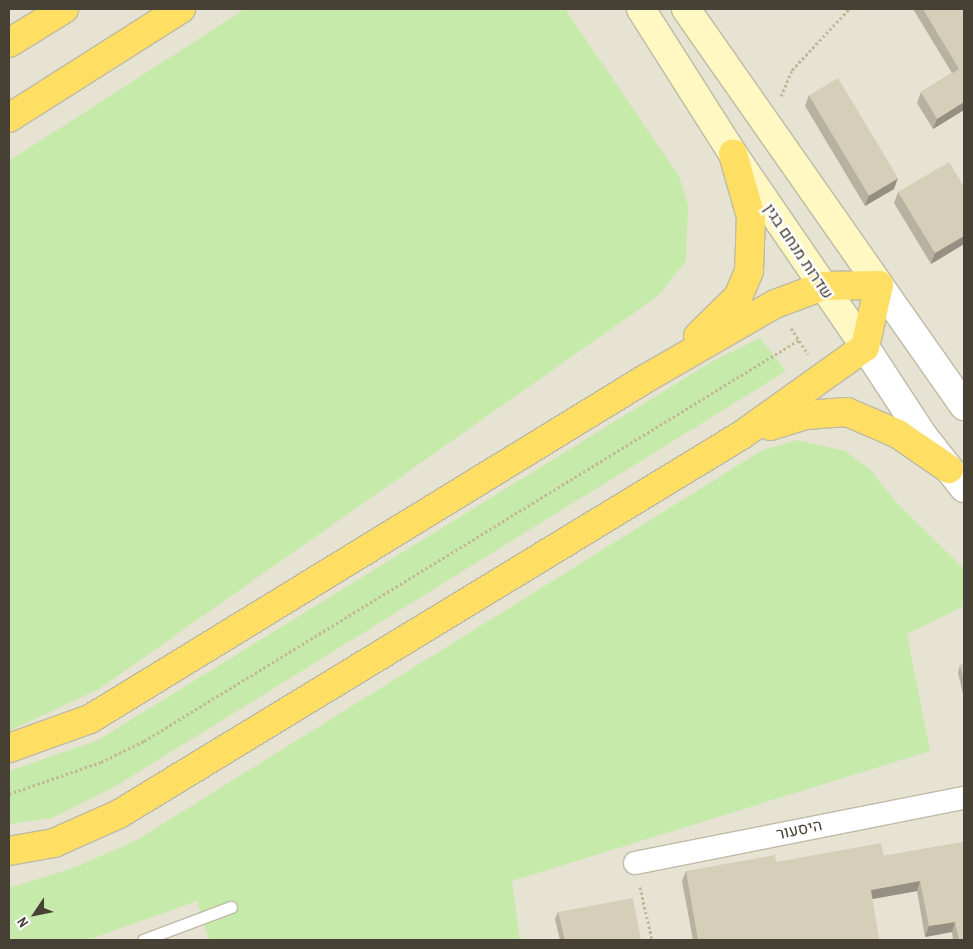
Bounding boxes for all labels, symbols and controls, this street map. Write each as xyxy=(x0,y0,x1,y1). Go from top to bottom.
street label: שדרות מנחם בגין xyxy=(760,200,838,302)
street label: היסעור xyxy=(774,815,824,843)
north arrow xyxy=(10,889,60,939)
text: N xyxy=(13,914,32,931)

